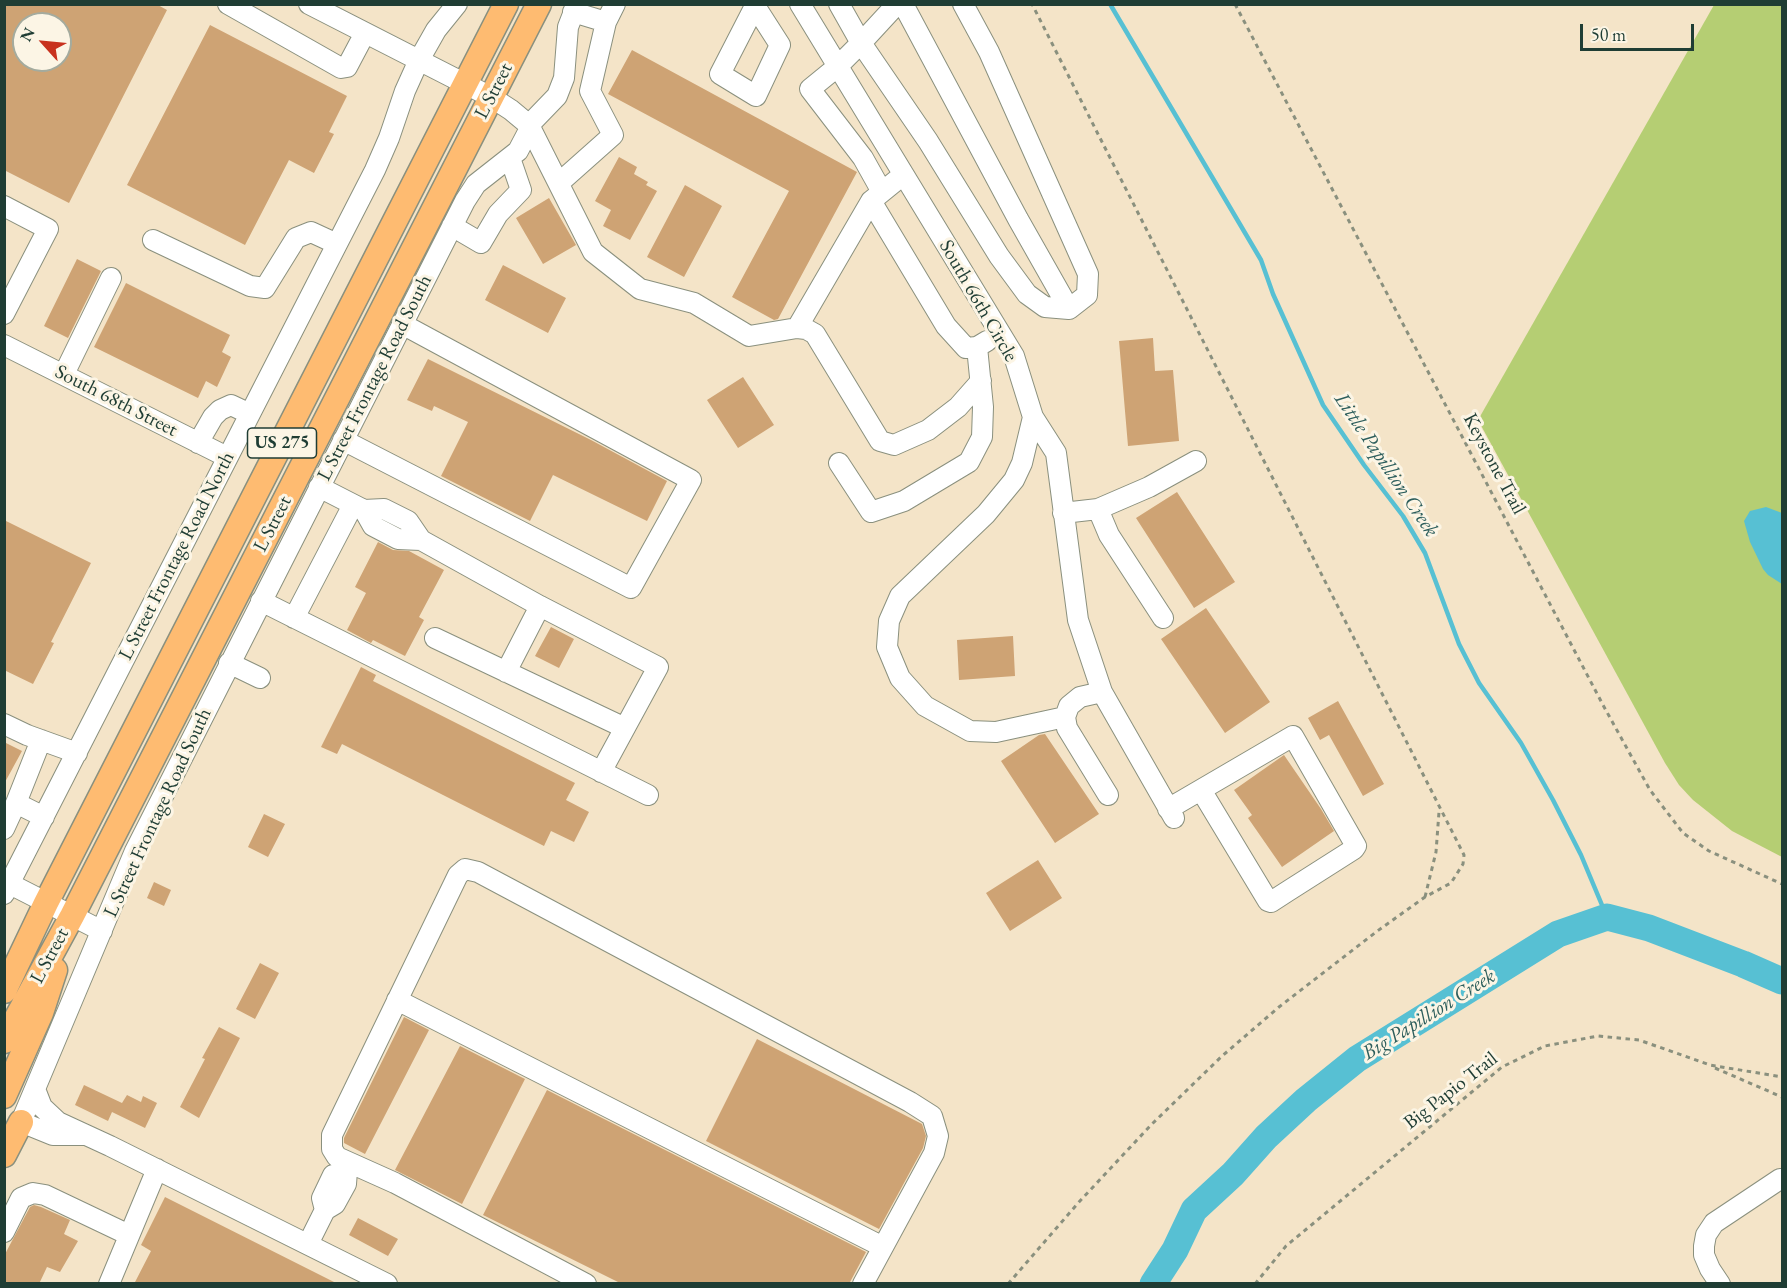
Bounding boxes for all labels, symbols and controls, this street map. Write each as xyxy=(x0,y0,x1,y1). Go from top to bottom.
north arrow xyxy=(12,12,72,72)
scale bar xyxy=(1583,12,1697,50)
text: 50 m xyxy=(1591,23,1626,46)
text: N xyxy=(15,24,40,45)
street label: L Street xyxy=(470,59,518,123)
street label: South 66th Circle xyxy=(933,236,1023,366)
street label: L Street Frontage Road South xyxy=(313,271,437,485)
street label: South 68th Street xyxy=(51,360,181,442)
water label: Little Papillion Creek xyxy=(1328,388,1444,542)
street label: Keystone Trail xyxy=(1457,409,1531,519)
road number: US 275 xyxy=(248,428,316,458)
street label: L Street Frontage Road North xyxy=(114,448,240,664)
street label: L Street xyxy=(249,492,297,556)
street label: L Street Frontage Road South xyxy=(99,705,217,921)
street label: L Street xyxy=(25,924,75,988)
water label: Big Papillion Creek xyxy=(1358,964,1500,1066)
street label: Big Papio Trail xyxy=(1399,1047,1503,1135)

